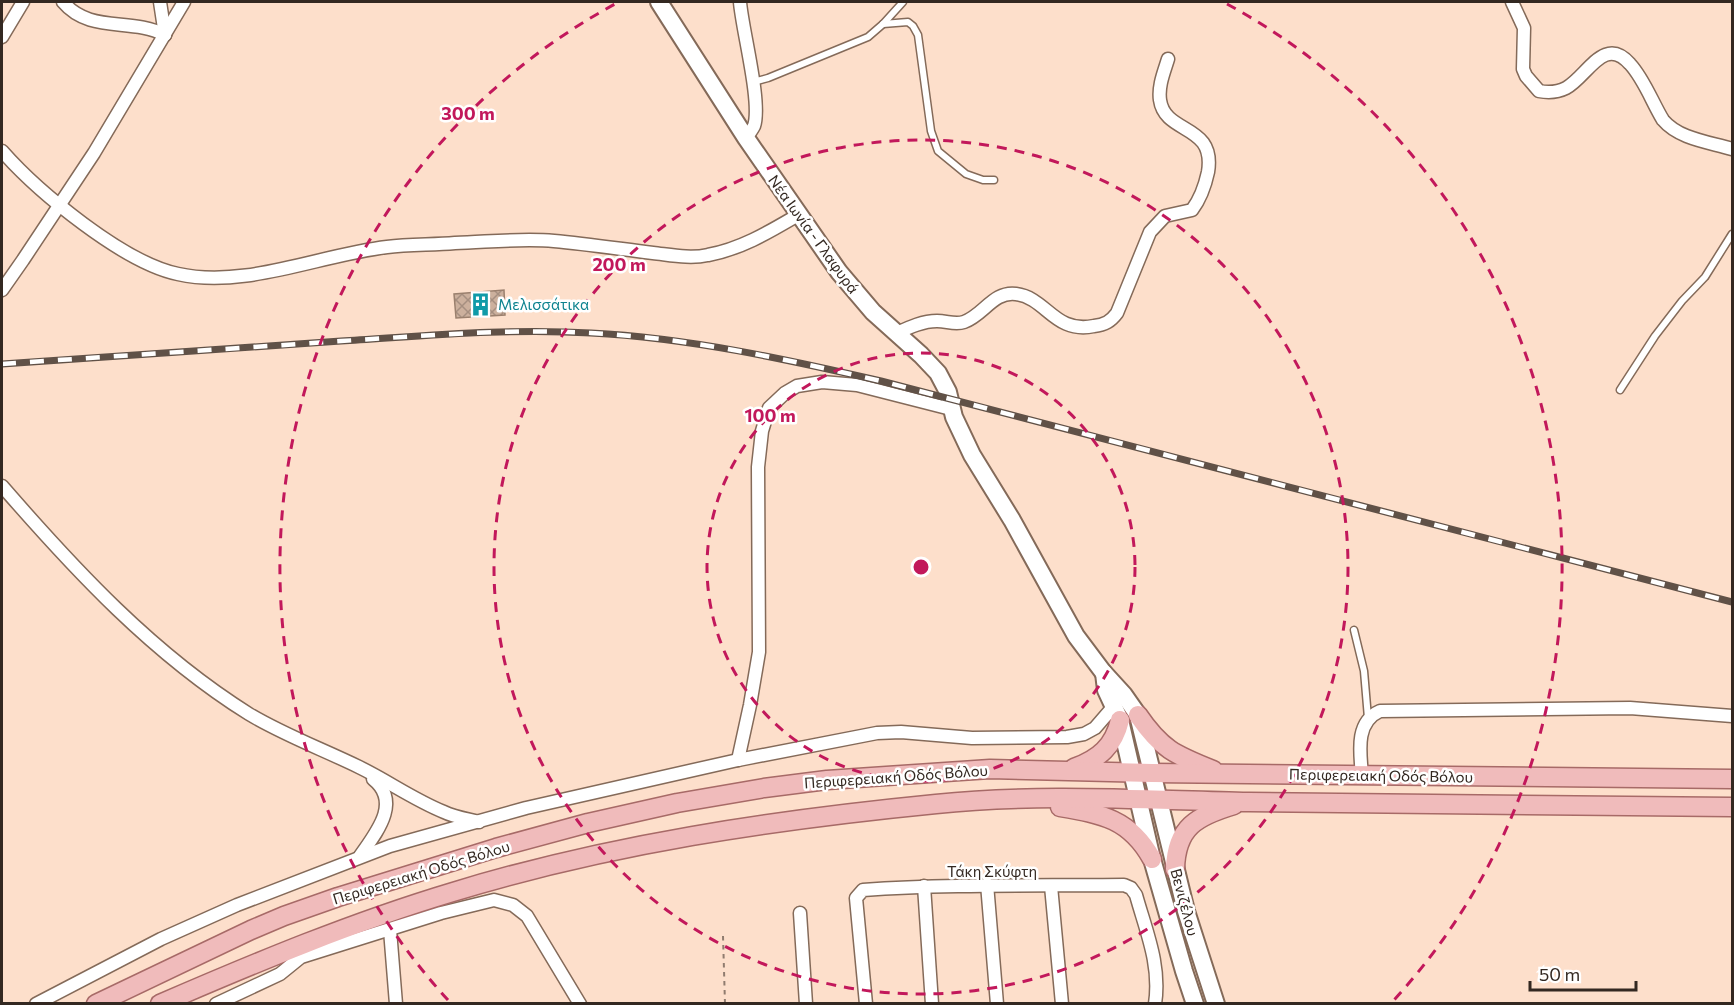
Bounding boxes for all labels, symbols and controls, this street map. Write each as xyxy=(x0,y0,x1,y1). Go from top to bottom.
text: 300 m xyxy=(441,102,495,124)
street label: Νέα Ιωνία - Γλαφυρά xyxy=(765,171,863,297)
text: 200 m xyxy=(592,253,646,275)
building icon: Μελισσάτικα xyxy=(467,291,493,317)
place label: Μελισσάτικα xyxy=(498,295,589,313)
text: 100 m xyxy=(744,404,796,426)
centre of rings xyxy=(911,557,931,577)
street label: Περιφερειακή Οδός Βόλου xyxy=(804,761,988,791)
street label: Περιφερειακή Οδός Βόλου xyxy=(1289,764,1473,786)
street label: Περιφερειακή Οδός Βόλου xyxy=(330,836,512,908)
street label: Τάκη Σκύφτη xyxy=(947,862,1037,880)
street label: Βενιζέλου xyxy=(1167,866,1203,938)
scale bar xyxy=(1530,954,1636,992)
text: 50 m xyxy=(1539,963,1580,985)

